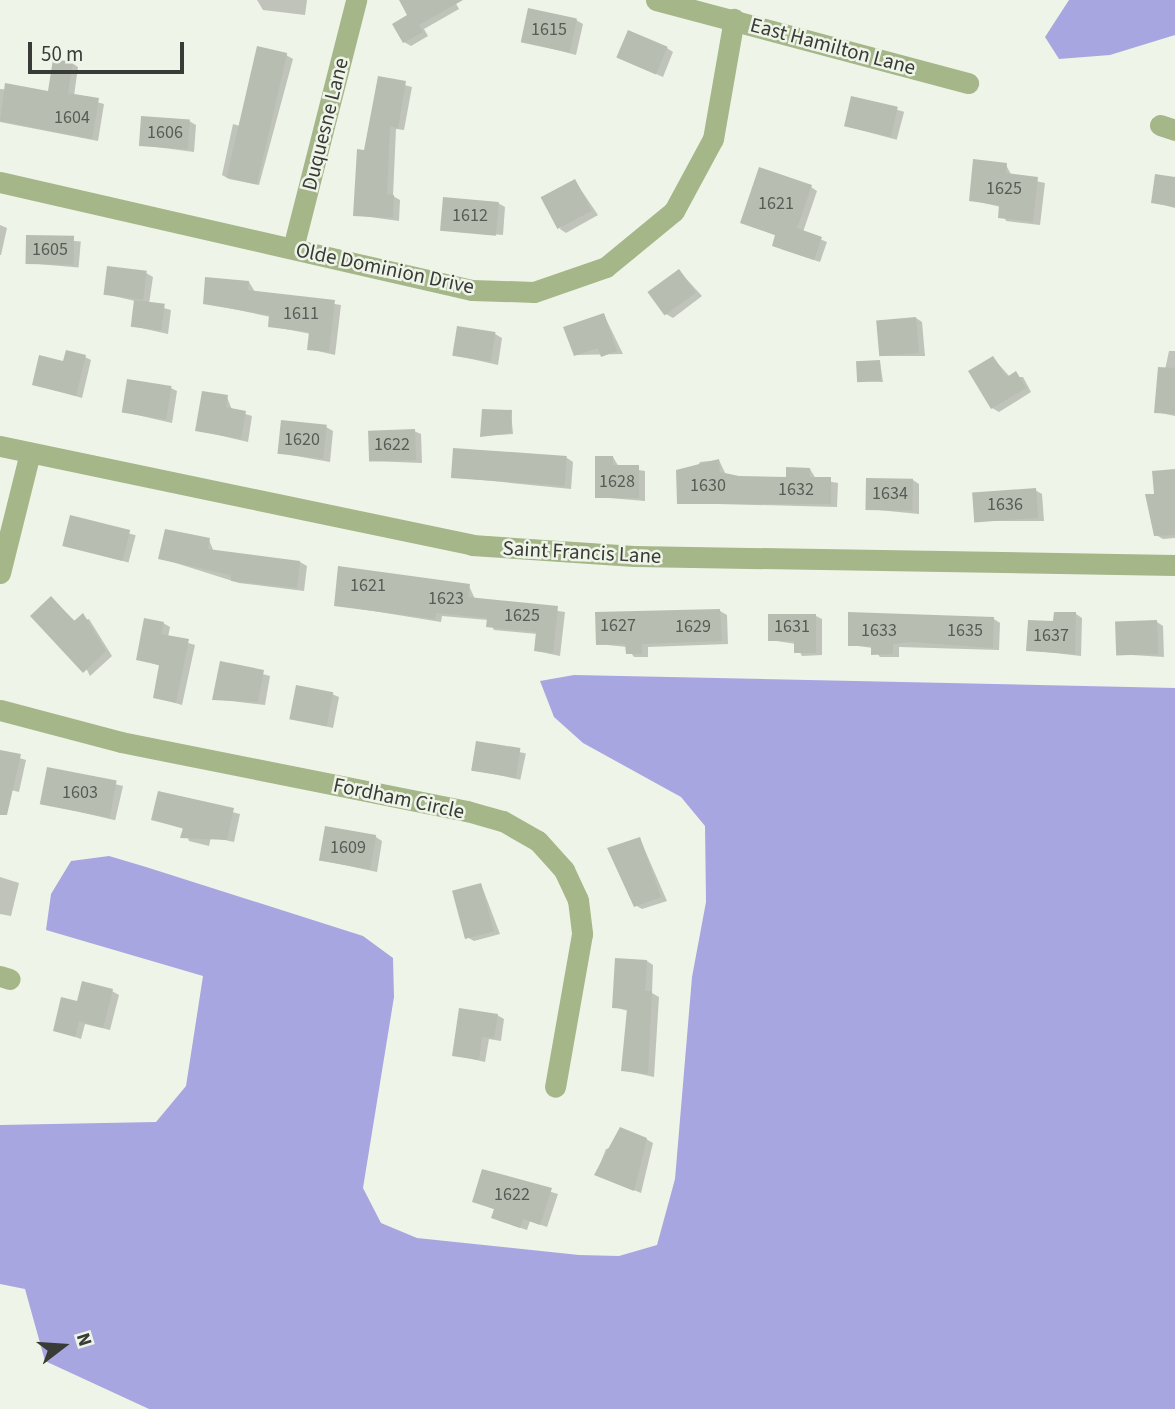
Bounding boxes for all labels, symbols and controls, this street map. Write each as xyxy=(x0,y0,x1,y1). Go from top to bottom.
street label: East Hamilton Lane xyxy=(748,12,918,80)
house number: 1615 xyxy=(531,19,567,41)
scale bar xyxy=(32,28,187,72)
text: 50 m xyxy=(41,39,83,69)
street label: Duquesne Lane xyxy=(296,55,354,193)
house number: 1604 xyxy=(54,107,90,129)
house number: 1606 xyxy=(147,122,183,144)
house number: 1625 xyxy=(986,178,1022,200)
house number: 1621 xyxy=(758,193,794,215)
house number: 1612 xyxy=(452,205,488,227)
street label: Olde Dominion Drive xyxy=(294,237,476,299)
house number: 1605 xyxy=(32,239,68,261)
house number: 1611 xyxy=(283,303,319,325)
house number: 1620 xyxy=(284,429,320,451)
house number: 1622 xyxy=(374,434,410,456)
house number: 1628 xyxy=(599,471,635,493)
house number: 1630 xyxy=(690,475,726,497)
house number: 1632 xyxy=(778,479,814,501)
house number: 1634 xyxy=(872,483,908,505)
house number: 1636 xyxy=(987,494,1023,516)
street label: Saint Francis Lane xyxy=(502,535,662,569)
house number: 1621 xyxy=(350,575,386,597)
house number: 1623 xyxy=(428,588,464,610)
house number: 1625 xyxy=(504,605,540,627)
house number: 1627 xyxy=(600,615,636,637)
house number: 1629 xyxy=(675,616,711,638)
house number: 1631 xyxy=(774,616,810,638)
house number: 1633 xyxy=(861,620,897,642)
house number: 1635 xyxy=(947,620,983,642)
house number: 1637 xyxy=(1033,625,1069,647)
street label: Fordham Circle xyxy=(331,772,467,824)
house number: 1603 xyxy=(62,782,98,804)
house number: 1609 xyxy=(330,837,366,859)
house number: 1622 xyxy=(494,1184,530,1206)
north arrow xyxy=(28,1311,98,1381)
text: N xyxy=(69,1330,98,1350)

